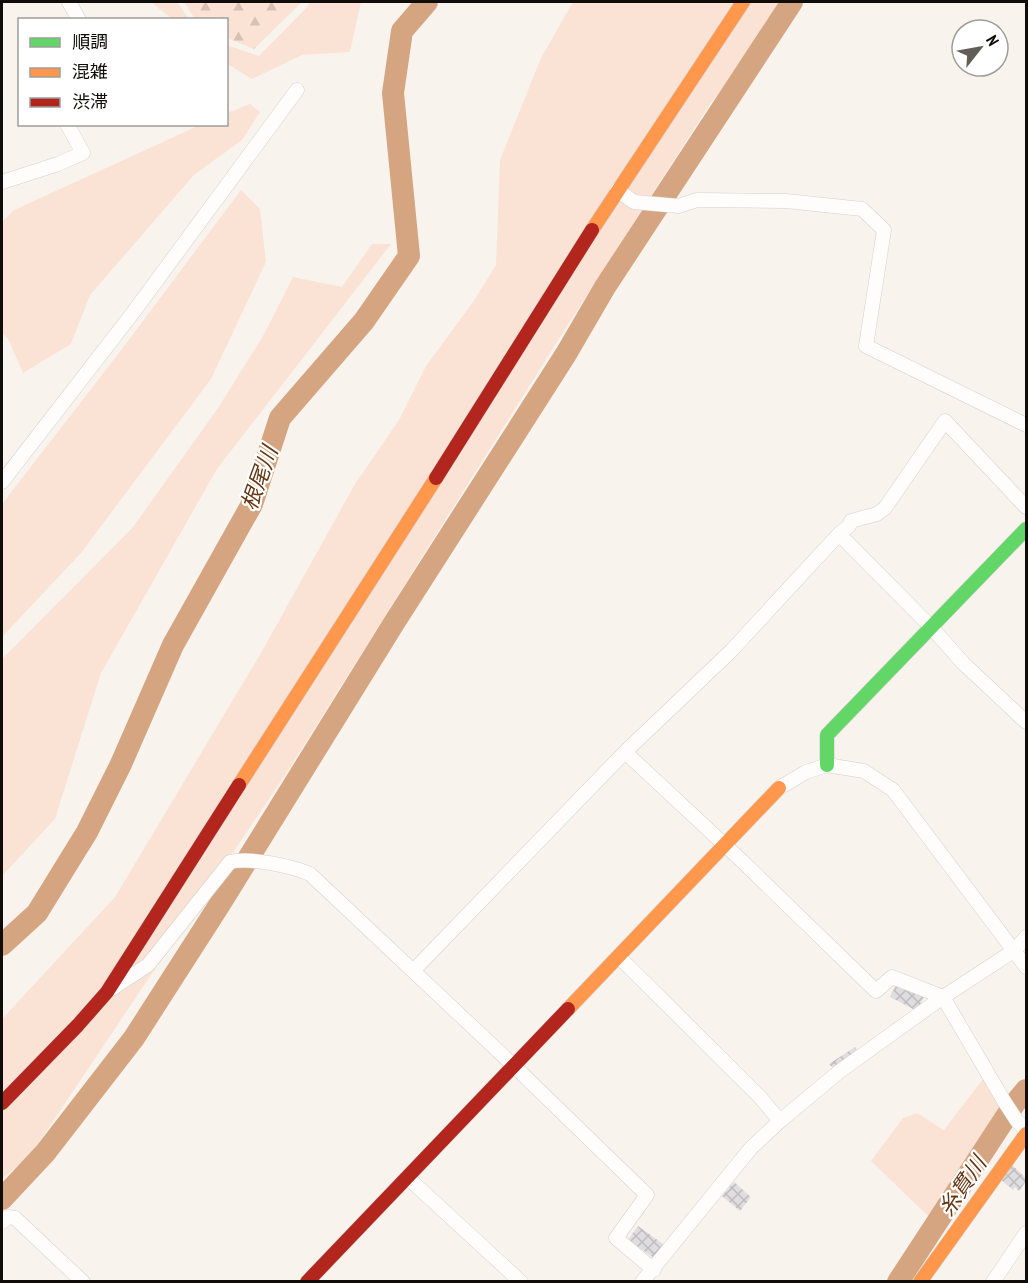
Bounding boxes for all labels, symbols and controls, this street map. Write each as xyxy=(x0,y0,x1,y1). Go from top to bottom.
legend xyxy=(18,18,228,126)
north arrow xyxy=(950,18,1010,78)
text: 順調 xyxy=(72,30,108,53)
text: N xyxy=(982,31,1004,49)
text: 混雑 xyxy=(72,60,108,83)
text: 渋滞 xyxy=(72,90,108,113)
water label: 根尾川 xyxy=(235,440,284,514)
water label: 糸貫川 xyxy=(932,1149,993,1221)

